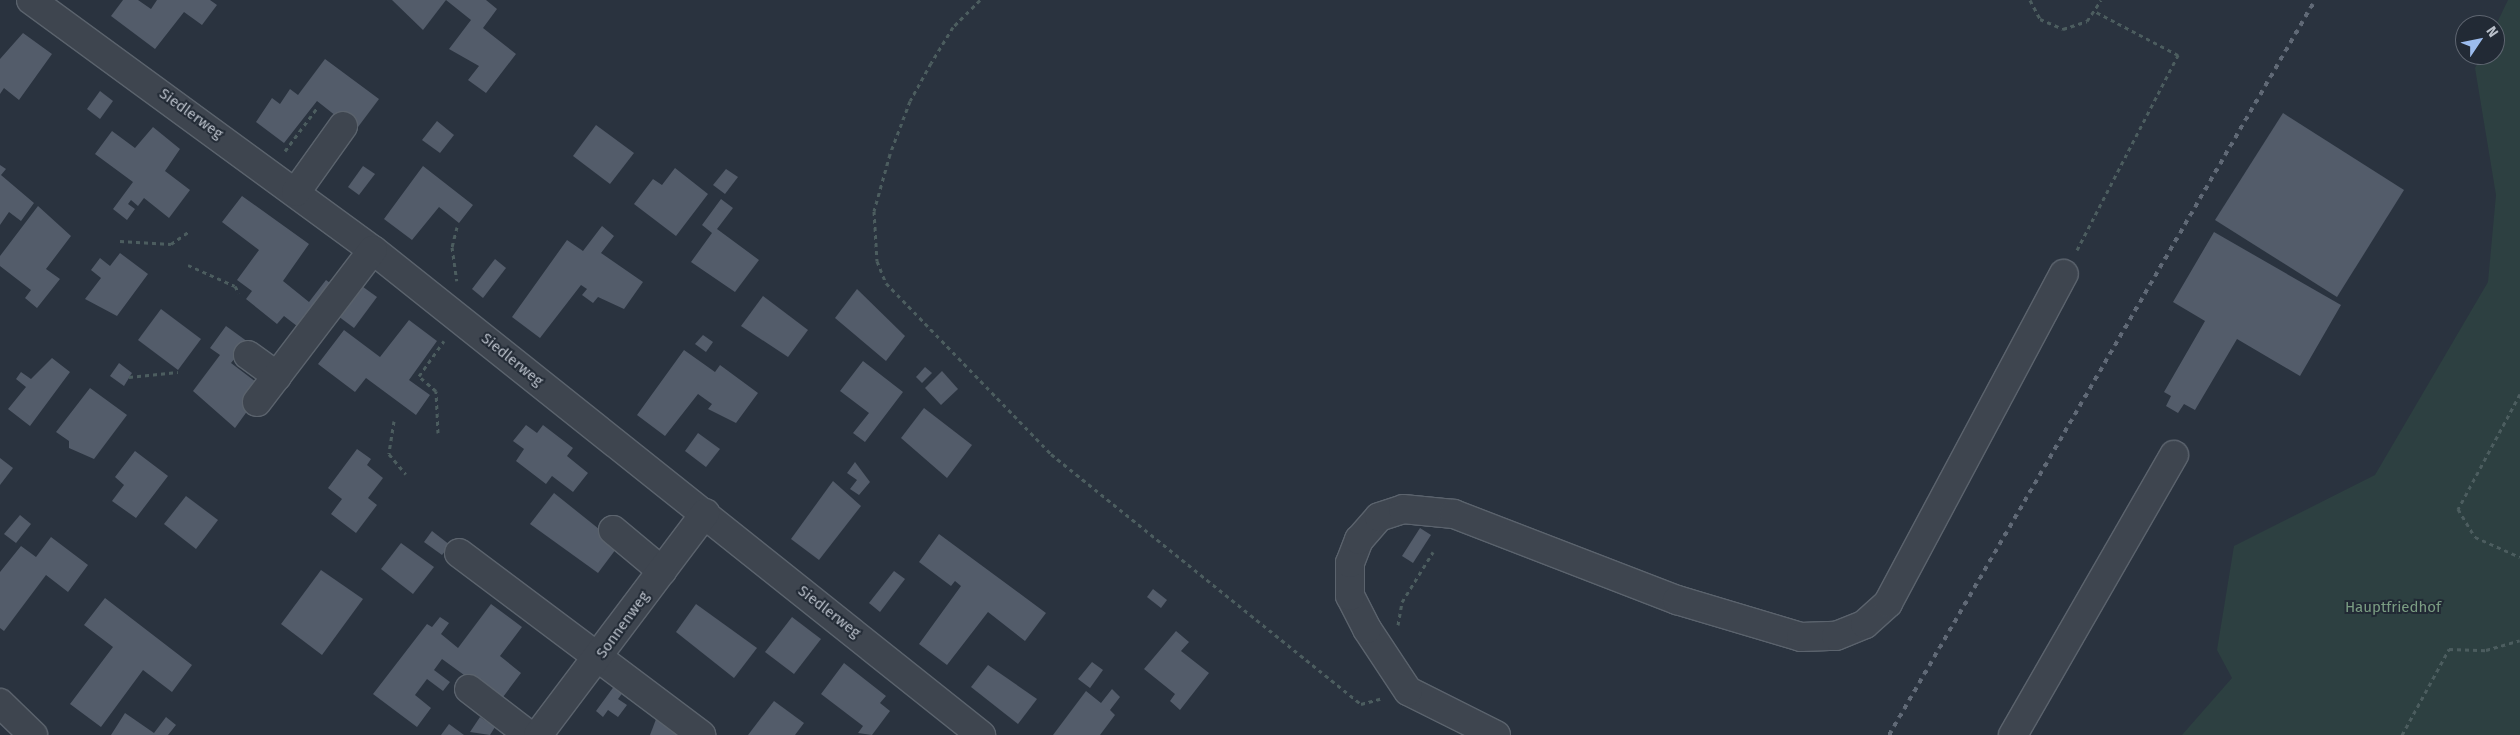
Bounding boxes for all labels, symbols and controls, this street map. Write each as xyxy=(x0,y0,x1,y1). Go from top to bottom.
north arrow xyxy=(2455,15,2505,65)
text: N xyxy=(2482,23,2502,40)
street label: Siedlerweg xyxy=(156,85,226,143)
street label: Siedlerweg xyxy=(477,330,547,390)
street label: Siedlerweg xyxy=(794,582,864,642)
street label: Sonnenweg xyxy=(593,588,653,662)
park label: Hauptfriedhof xyxy=(2345,599,2441,617)

